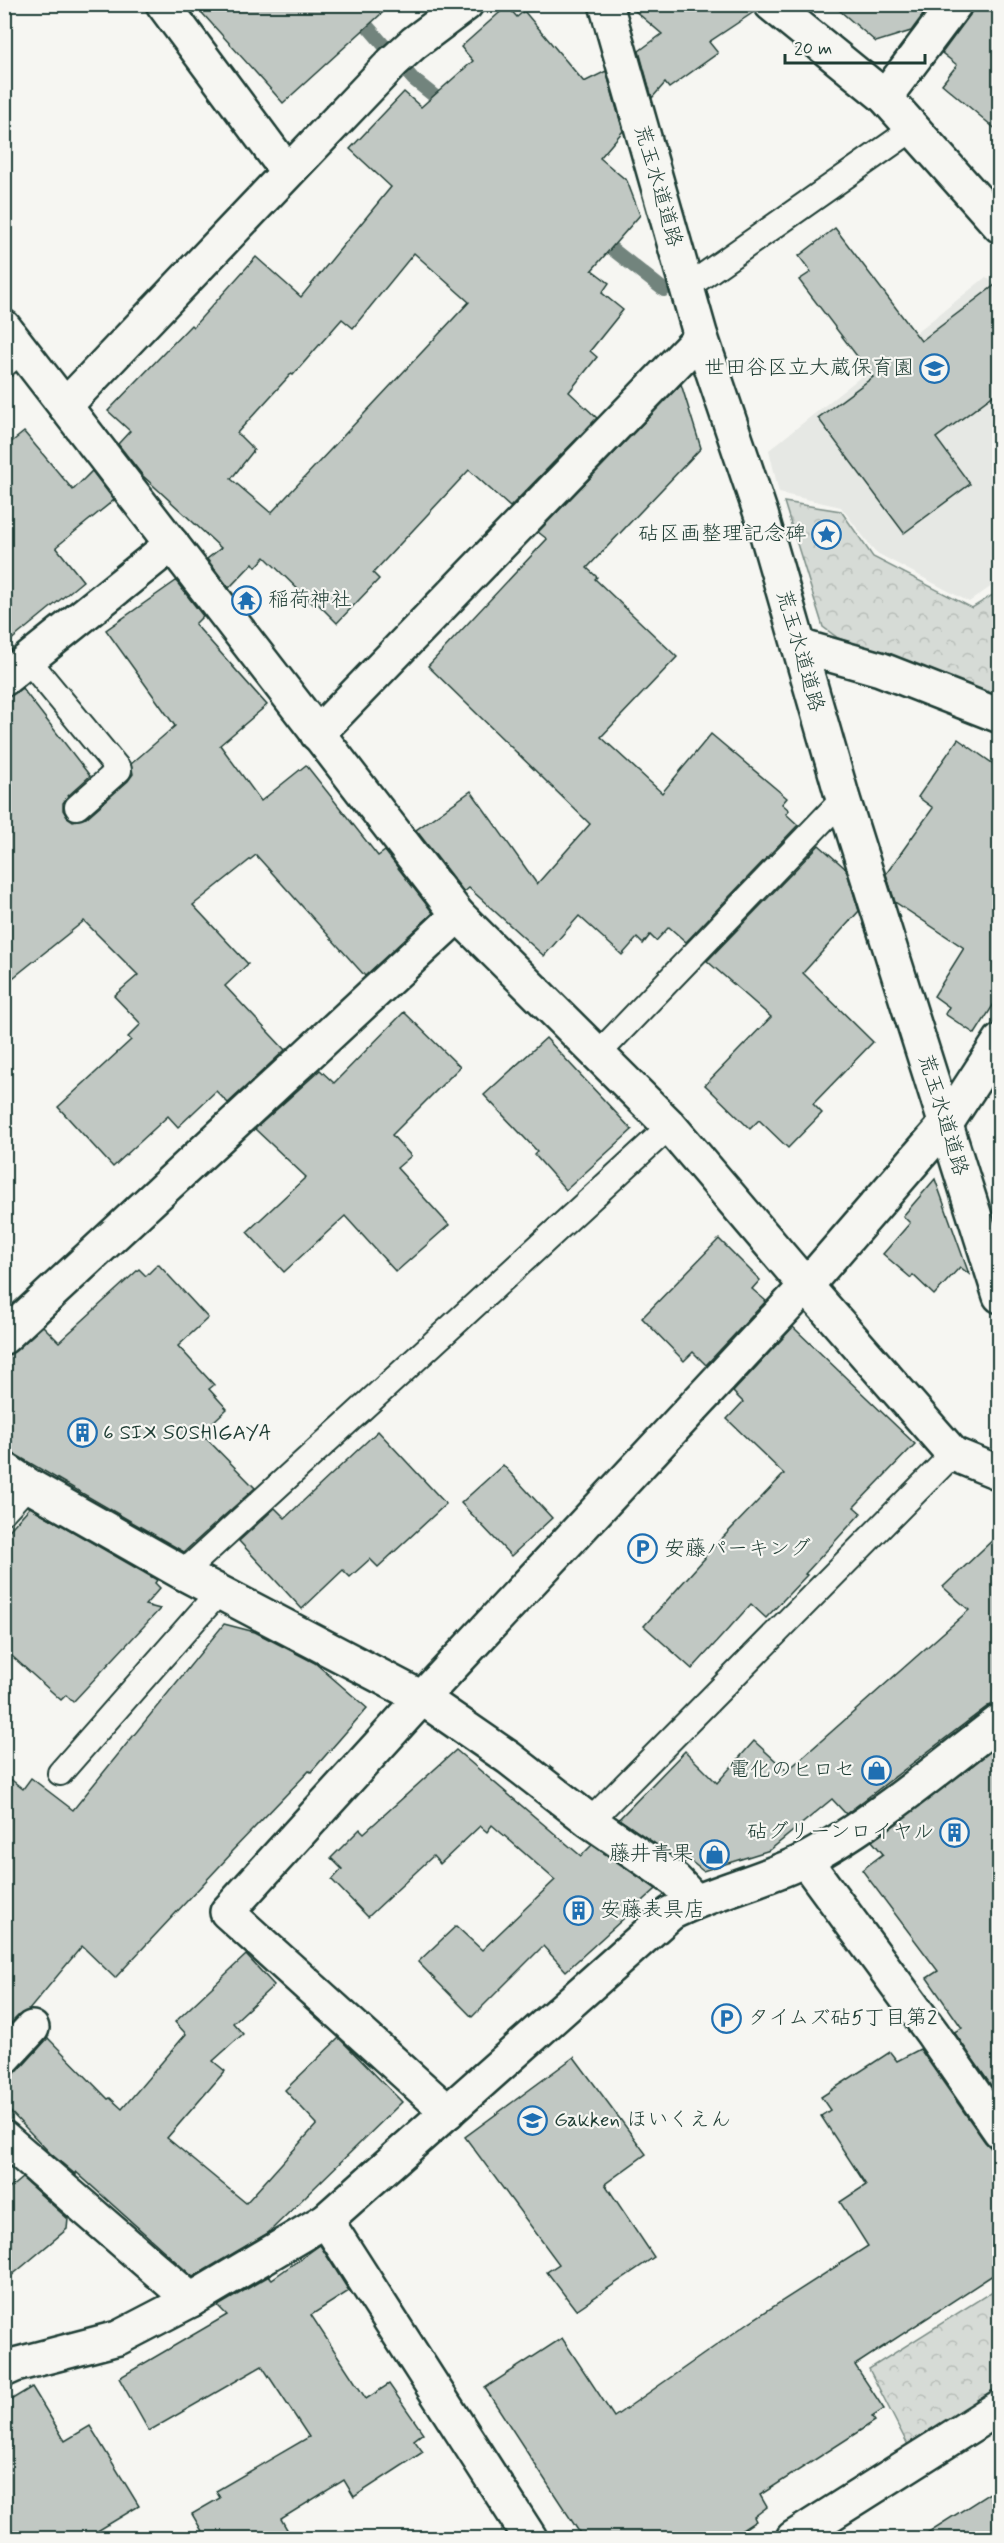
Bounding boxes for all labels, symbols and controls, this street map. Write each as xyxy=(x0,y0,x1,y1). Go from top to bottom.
scale bar xyxy=(785,27,924,65)
text: 20 m xyxy=(794,37,832,61)
street label: 荒玉水道道路 xyxy=(627,122,689,250)
school or university icon: 世田谷区立大蔵保育園 xyxy=(919,352,951,384)
place label: 世田谷区立大蔵保育園 xyxy=(704,354,914,382)
place icon: 砧区画整理記念碑 xyxy=(811,518,843,550)
place label: 砧区画整理記念碑 xyxy=(638,520,806,548)
temple icon: 稲荷神社 xyxy=(231,584,263,616)
place label: 稲荷神社 xyxy=(268,586,352,614)
street label: 荒玉水道道路 xyxy=(769,587,831,715)
street label: 荒玉水道道路 xyxy=(911,1051,975,1179)
building icon: 6 SIX SOSHIGAYA xyxy=(66,1417,98,1449)
place label: 6 SIX SOSHIGAYA xyxy=(103,1419,272,1447)
parking icon: 安藤パーキング xyxy=(627,1533,659,1565)
place label: 安藤パーキング xyxy=(664,1535,811,1563)
shop icon: 電化のヒロセ xyxy=(860,1754,892,1786)
place label: 電化のヒロセ xyxy=(729,1756,855,1784)
building icon: 砧グリーンロイヤル xyxy=(939,1816,971,1848)
place label: 砧グリーンロイヤル xyxy=(747,1818,934,1846)
shop icon: 藤井青果 xyxy=(698,1838,730,1870)
place label: 藤井青果 xyxy=(609,1840,693,1868)
building icon: 安藤表具店 xyxy=(563,1894,595,1926)
place label: 安藤表具店 xyxy=(600,1896,705,1924)
parking icon: タイムズ砧5丁目第2 xyxy=(711,2002,743,2034)
place label: タイムズ砧5丁目第2 xyxy=(748,2004,937,2032)
school or university icon: Gakken ほいくえん xyxy=(517,2104,549,2136)
place label: Gakken ほいくえん xyxy=(554,2106,731,2134)

